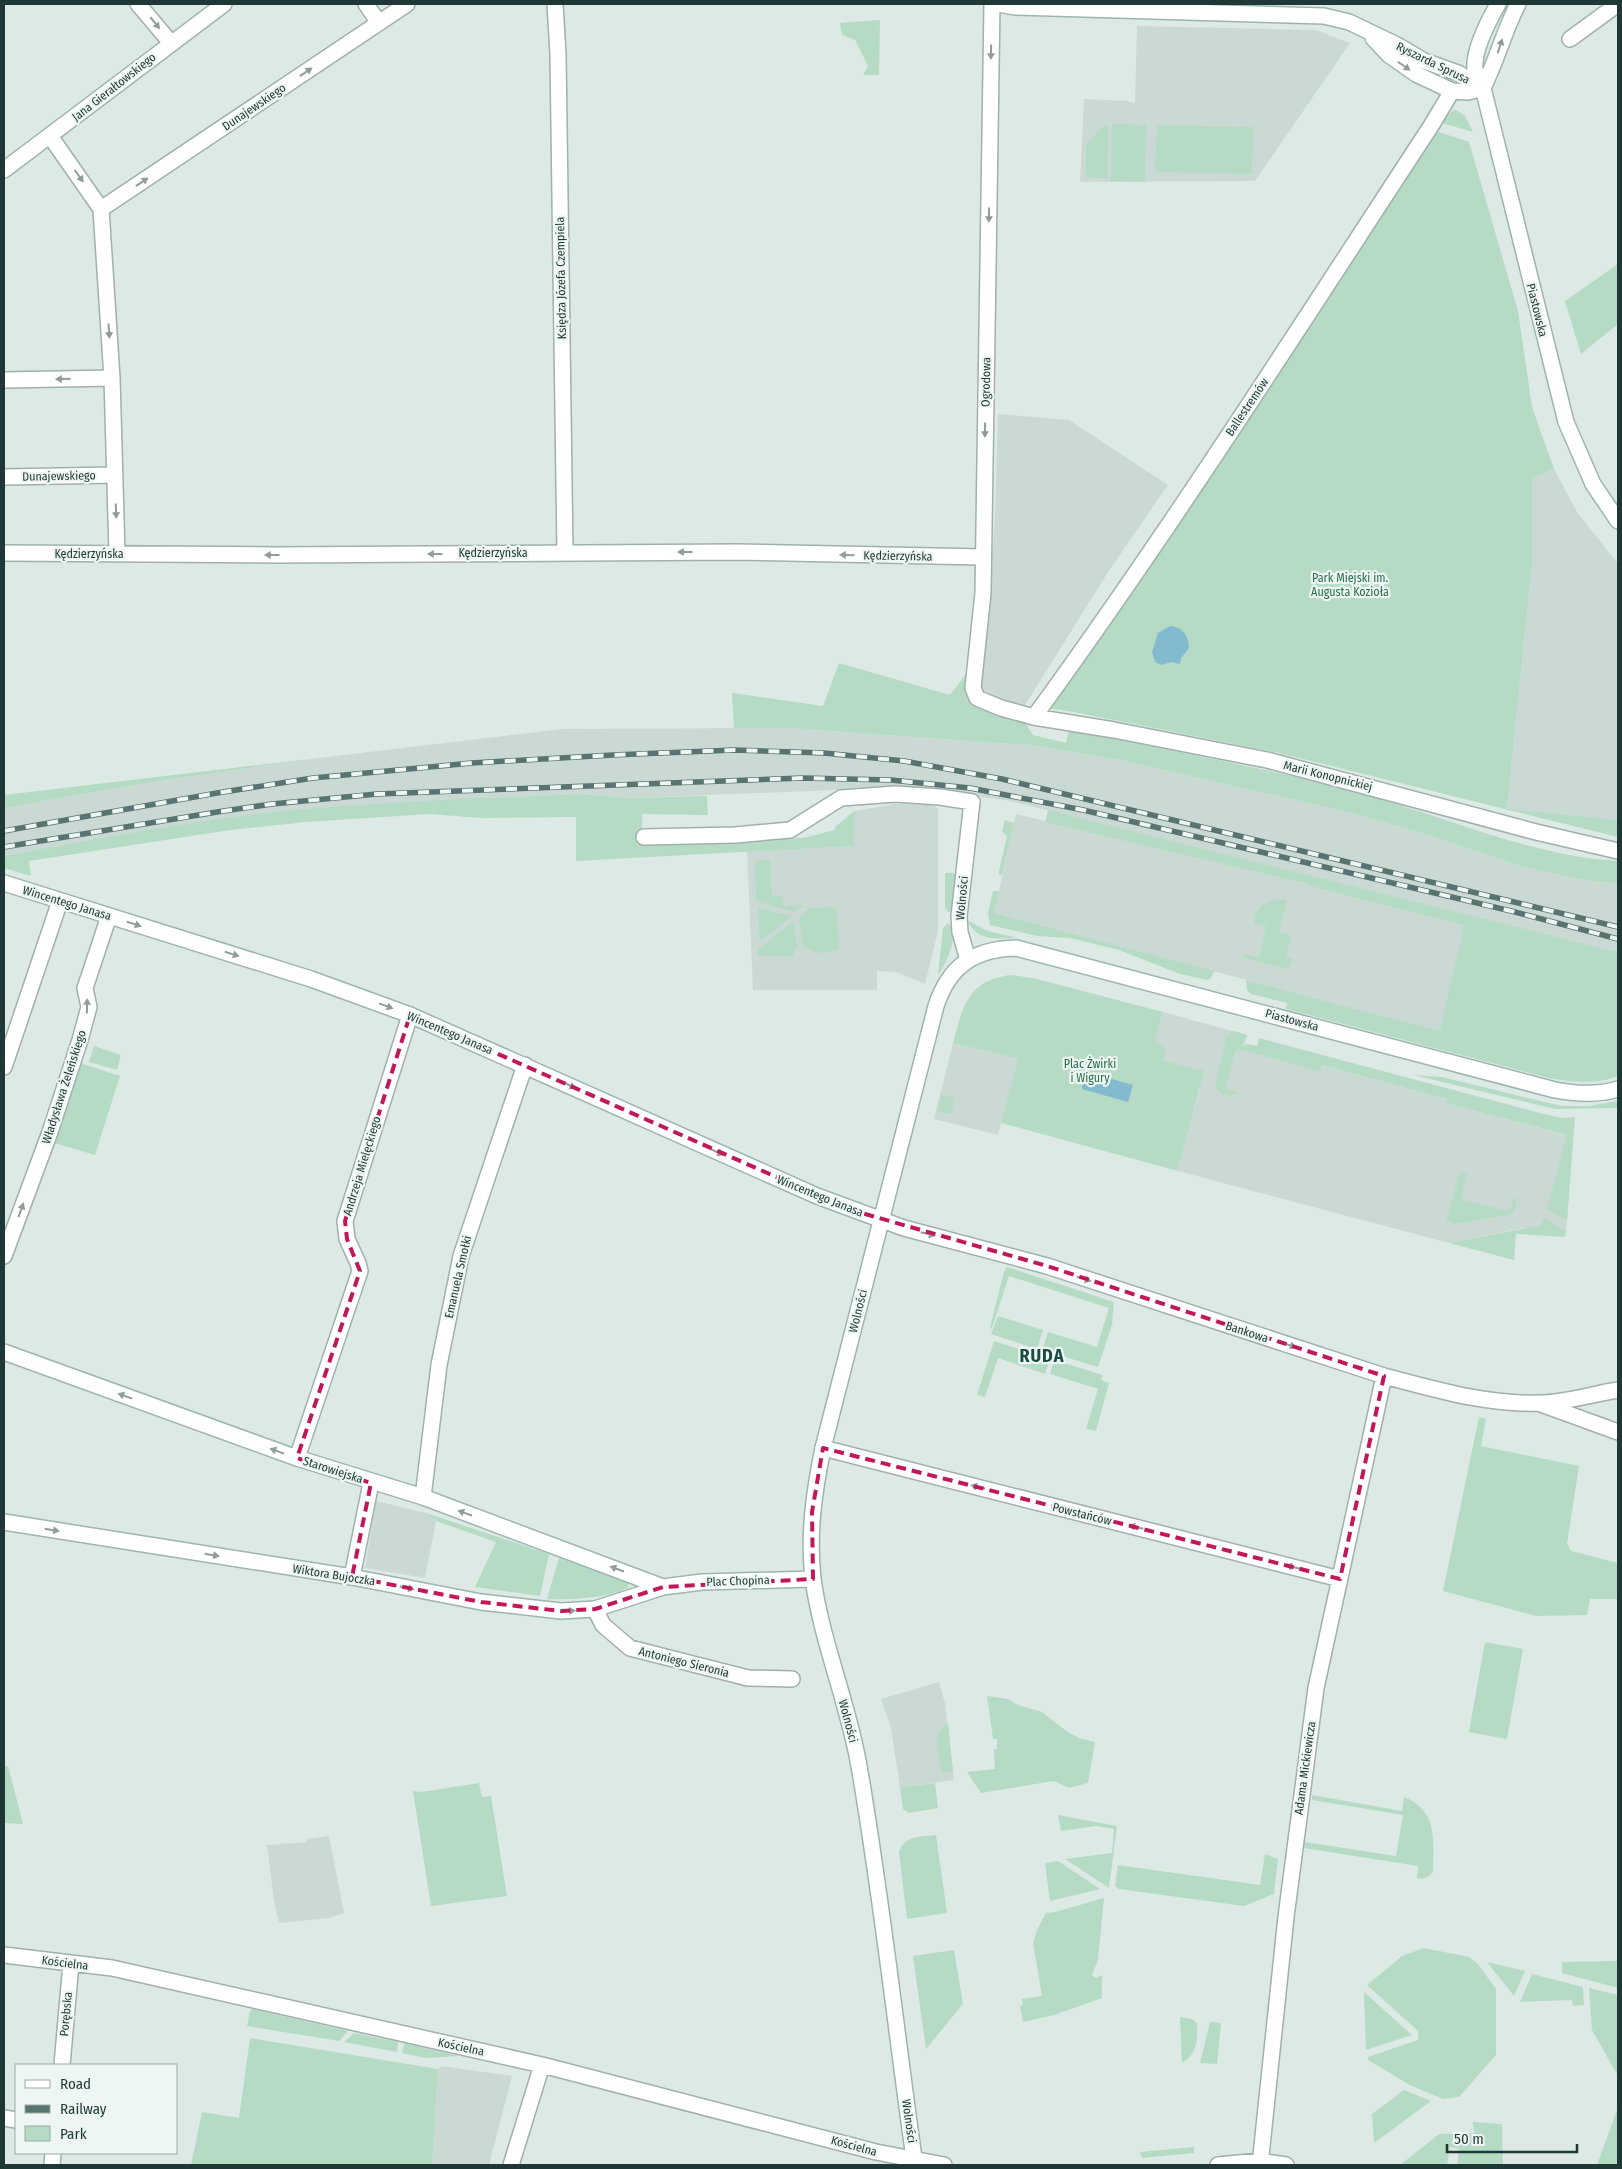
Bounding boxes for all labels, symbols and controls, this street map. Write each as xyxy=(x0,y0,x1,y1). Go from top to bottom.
one-way arrow xyxy=(149,17,160,30)
one-way arrow xyxy=(1497,38,1505,53)
street label: Ryszarda Sprusa xyxy=(1394,39,1472,87)
one-way arrow xyxy=(987,45,995,61)
street label: Jana Gierałtowskiego xyxy=(69,50,159,124)
one-way arrow xyxy=(1397,61,1411,71)
one-way arrow xyxy=(299,67,313,77)
street label: Dunajewskiego xyxy=(220,81,288,133)
one-way arrow xyxy=(74,169,83,183)
one-way arrow xyxy=(135,177,149,187)
one-way arrow xyxy=(985,207,993,223)
street label: Księdza Józefa Czempiela xyxy=(553,216,569,339)
street label: Piastowska xyxy=(1524,282,1550,338)
one-way arrow xyxy=(106,323,114,339)
street label: Ogrodowa xyxy=(979,357,993,407)
one-way arrow xyxy=(55,375,71,383)
street label: Ballestremów xyxy=(1223,375,1272,439)
one-way arrow xyxy=(981,422,989,438)
street label: Dunajewskiego xyxy=(22,468,96,484)
one-way arrow xyxy=(112,503,120,519)
street label: Kędzierzyńska xyxy=(458,546,528,560)
street label: Kędzierzyńska xyxy=(54,547,124,561)
one-way arrow xyxy=(676,548,692,556)
street label: Kędzierzyńska xyxy=(863,548,933,564)
one-way arrow xyxy=(426,550,442,558)
one-way arrow xyxy=(839,550,855,558)
one-way arrow xyxy=(264,551,280,559)
park label: Park Miejski im. Augusta Kozioła xyxy=(1311,571,1389,599)
street label: Marii Konopnickiej xyxy=(1282,758,1374,794)
street label: Wolności xyxy=(953,875,971,921)
street label: Wincentego Janasa xyxy=(21,883,113,923)
one-way arrow xyxy=(126,920,141,928)
one-way arrow xyxy=(224,951,239,959)
one-way arrow xyxy=(83,998,91,1014)
one-way arrow xyxy=(378,1003,393,1010)
street label: Piastowska xyxy=(1264,1006,1320,1034)
street label: Wincentego Janasa xyxy=(405,1009,495,1057)
street label: Władysława Żeleńskiego xyxy=(38,1028,89,1146)
park label: Plac Żwirki i Wigury xyxy=(1064,1056,1116,1085)
one-way arrow xyxy=(562,1082,576,1090)
street label: Andrzeja Mielęckiego xyxy=(340,1115,384,1217)
one-way arrow xyxy=(710,1149,724,1157)
street label: Wincentego Janasa xyxy=(775,1172,865,1220)
one-way arrow xyxy=(17,1202,25,1217)
one-way arrow xyxy=(921,1231,936,1239)
street label: Emanuela Smołki xyxy=(442,1234,474,1320)
one-way arrow xyxy=(1077,1275,1092,1283)
street label: Wolności xyxy=(846,1288,870,1334)
street label: Bankowa xyxy=(1224,1319,1270,1346)
one-way arrow xyxy=(1281,1342,1296,1350)
district label: RUDA xyxy=(1020,1345,1064,1367)
one-way arrow xyxy=(117,1392,132,1399)
one-way arrow xyxy=(270,1447,285,1454)
street label: Starowiejska xyxy=(301,1454,365,1486)
one-way arrow xyxy=(971,1483,986,1491)
street label: Powstańców xyxy=(1051,1500,1113,1528)
one-way arrow xyxy=(457,1509,472,1517)
one-way arrow xyxy=(1128,1523,1143,1531)
one-way arrow xyxy=(44,1526,60,1534)
one-way arrow xyxy=(205,1552,221,1560)
street label: Wiktora Bujoczka xyxy=(292,1562,376,1588)
one-way arrow xyxy=(1286,1563,1301,1571)
one-way arrow xyxy=(610,1565,624,1573)
street label: Plac Chopina xyxy=(706,1573,770,1589)
one-way arrow xyxy=(400,1584,416,1592)
one-way arrow xyxy=(560,1606,576,1614)
street label: Antoniego Sieronia xyxy=(637,1644,731,1680)
street label: Wolności xyxy=(836,1698,860,1744)
street label: Adama Mickiewicza xyxy=(1292,1720,1319,1816)
street label: Kościelna xyxy=(41,1953,89,1973)
street label: Porębska xyxy=(57,1991,75,2037)
street label: Kościelna xyxy=(437,2035,486,2059)
legend xyxy=(15,2064,178,2154)
text: Road xyxy=(60,2075,91,2093)
street label: Wolności xyxy=(899,2098,919,2144)
text: Railway xyxy=(60,2100,107,2118)
scale bar xyxy=(1447,2122,1577,2154)
text: Park xyxy=(60,2125,87,2143)
text: 50 m xyxy=(1454,2130,1484,2148)
street label: Kościelna xyxy=(829,2133,879,2159)

